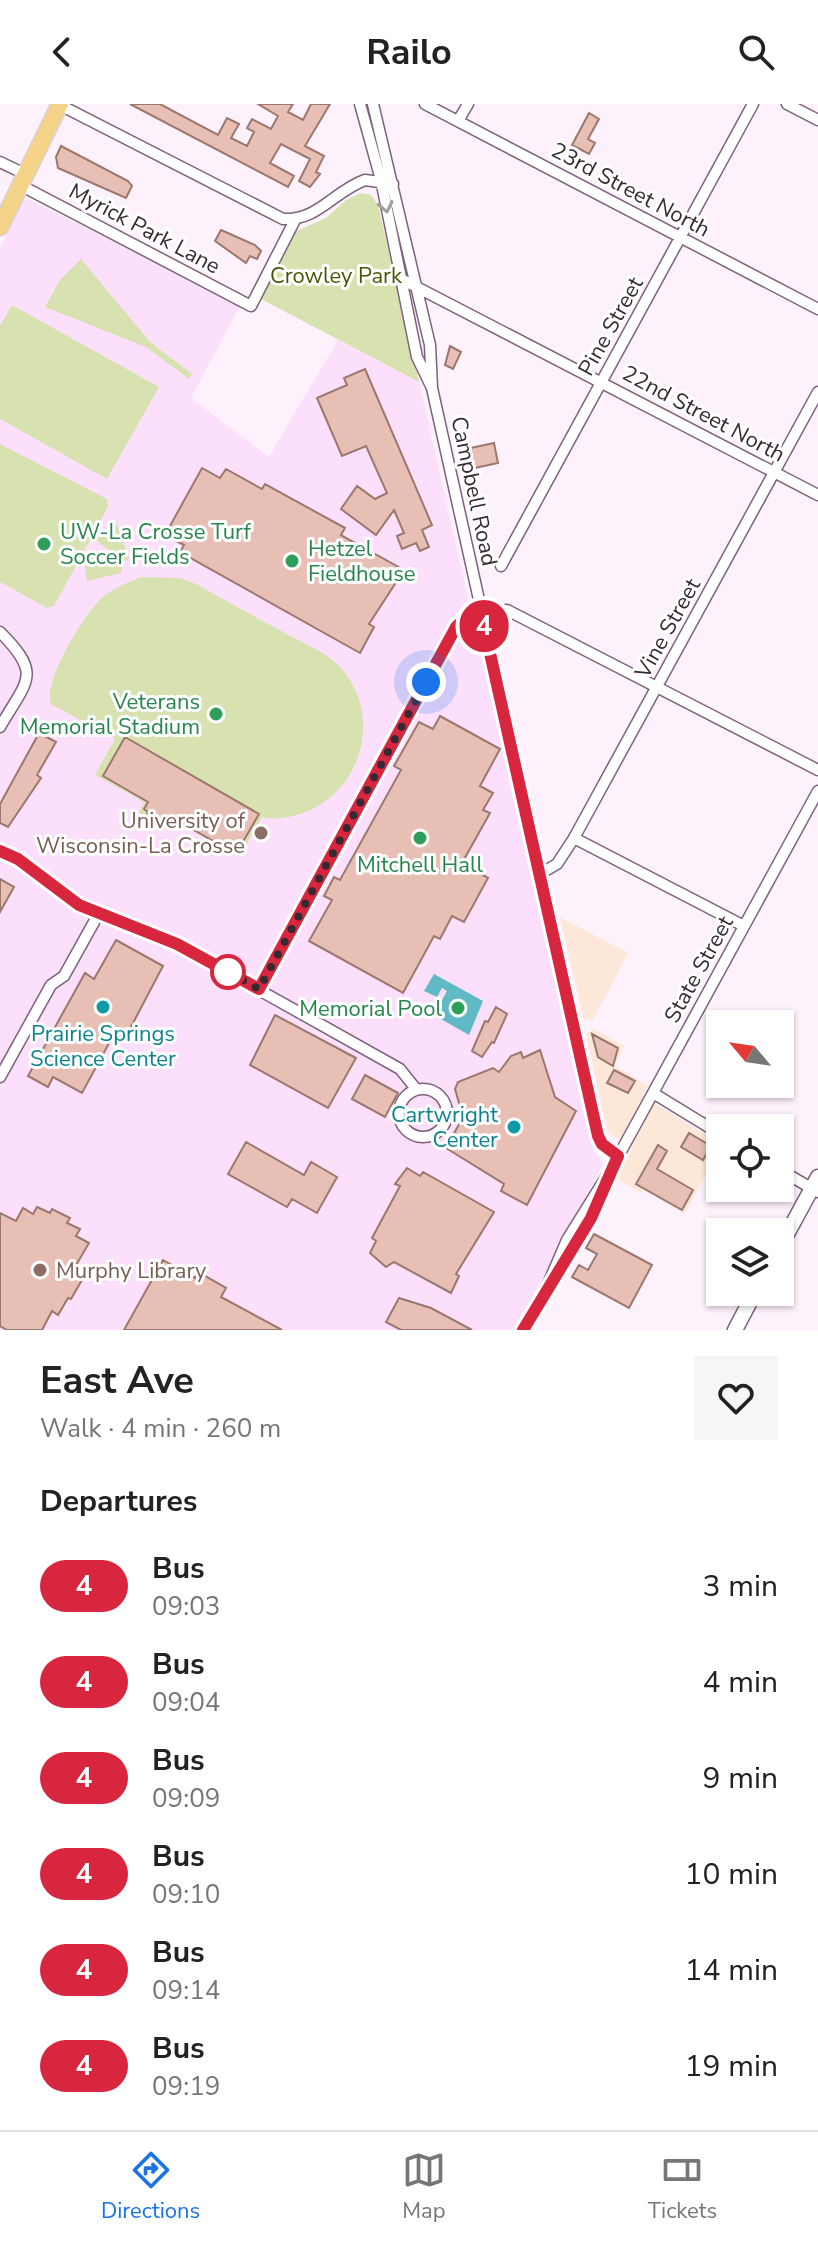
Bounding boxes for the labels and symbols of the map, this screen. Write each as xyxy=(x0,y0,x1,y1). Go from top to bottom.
street label: 23rd Street North xyxy=(546,135,715,244)
street label: Myrick Park Lane xyxy=(64,176,225,281)
one-way arrow xyxy=(377,199,394,213)
park label: Crowley Park xyxy=(270,261,403,291)
street label: Pine Street xyxy=(571,271,651,381)
street label: 22nd Street North xyxy=(617,358,790,469)
street label: Campbell Road xyxy=(444,414,505,569)
place label: UW-La Crosse Turf Soccer Fields xyxy=(60,517,252,572)
place label: Hetzel Fieldhouse xyxy=(308,534,415,589)
marker: UW-La Crosse Turf Soccer Fields xyxy=(35,535,53,553)
marker: Hetzel Fieldhouse xyxy=(283,552,301,570)
street label: Vine Street xyxy=(628,573,708,685)
line badge: 4 xyxy=(458,600,510,652)
your location xyxy=(406,662,446,702)
place label: Veterans Memorial Stadium xyxy=(20,687,200,742)
marker: Veterans Memorial Stadium xyxy=(207,705,225,723)
place label: University of Wisconsin-La Crosse xyxy=(36,806,246,861)
marker: University of Wisconsin-La Crosse xyxy=(252,824,270,842)
marker: Mitchell Hall xyxy=(411,829,429,847)
place label: Mitchell Hall xyxy=(357,850,483,880)
street label: State Street xyxy=(657,910,741,1028)
unlabelled marker xyxy=(211,955,245,989)
place label: Memorial Pool xyxy=(299,994,442,1024)
marker: Prairie Springs Science Center xyxy=(94,998,112,1016)
marker: Memorial Pool xyxy=(449,999,467,1017)
north arrow xyxy=(706,1010,794,1098)
place label: Prairie Springs Science Center xyxy=(30,1019,176,1074)
place label: Cartwright Center xyxy=(391,1100,498,1155)
marker: Cartwright Center xyxy=(505,1118,523,1136)
place label: Murphy Library xyxy=(56,1256,207,1286)
marker: Murphy Library xyxy=(31,1261,49,1279)

